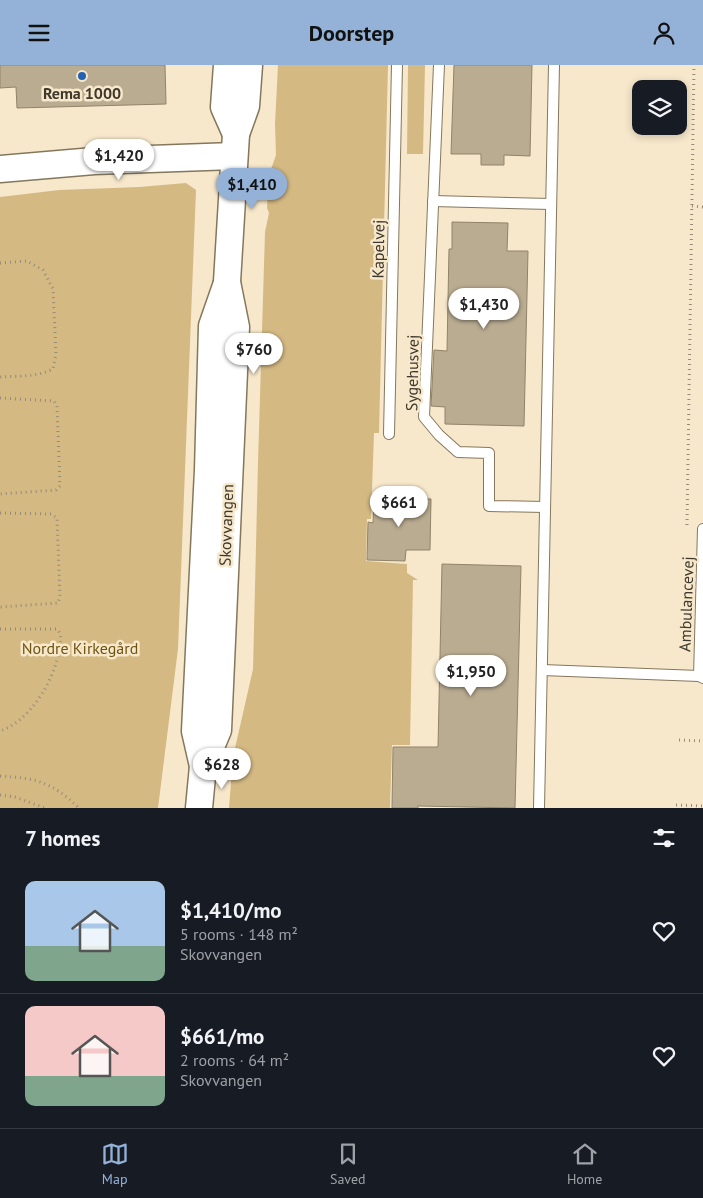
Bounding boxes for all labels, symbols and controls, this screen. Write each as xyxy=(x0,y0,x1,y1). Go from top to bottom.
icon: menu xyxy=(25,19,53,47)
text: Doorstep xyxy=(309,19,394,47)
icon: person xyxy=(650,19,678,47)
marker: Rema 1000 xyxy=(76,70,88,82)
map controls xyxy=(632,80,687,135)
button: layers xyxy=(632,80,687,135)
place label: Rema 1000 xyxy=(43,83,121,103)
pin: $1,420 xyxy=(78,139,160,181)
text: $1,420 xyxy=(94,145,144,165)
pin: $1,410 xyxy=(211,167,293,210)
text: $1,410 xyxy=(227,174,277,194)
street label: Kapelvej xyxy=(367,220,389,278)
pin: $1,430 xyxy=(443,287,525,330)
text: $1,430 xyxy=(459,294,509,314)
pin: $760 xyxy=(224,333,284,375)
street label: Sygehusvej xyxy=(401,335,423,411)
text: $760 xyxy=(236,339,272,359)
street label: Skovvangen xyxy=(215,484,237,566)
pin: $661 xyxy=(369,485,429,528)
text: $661 xyxy=(381,492,417,512)
street label: Ambulancevej xyxy=(674,556,698,652)
park label: Nordre Kirkegård xyxy=(22,638,138,658)
pin: $1,950 xyxy=(430,655,512,697)
text: $1,950 xyxy=(446,661,496,681)
pin: $628 xyxy=(192,747,252,790)
text: $628 xyxy=(204,754,240,774)
icon: filters xyxy=(650,824,678,852)
text: 7 homes xyxy=(25,825,100,852)
text: $1,410/mo xyxy=(180,897,282,924)
icon: home xyxy=(65,901,125,961)
icon: heart xyxy=(650,917,678,945)
text: 5 rooms · 148 m² xyxy=(180,924,298,944)
text: Skovvangen xyxy=(180,944,262,964)
text: $661/mo xyxy=(180,1023,264,1050)
icon: home xyxy=(65,1026,125,1086)
icon: heart xyxy=(650,1042,678,1070)
text: 2 rooms · 64 m² xyxy=(180,1050,289,1070)
text: Skovvangen xyxy=(180,1070,262,1090)
tab: Map xyxy=(101,1140,129,1188)
tab: Saved xyxy=(330,1140,366,1188)
tab: Home xyxy=(567,1140,602,1188)

